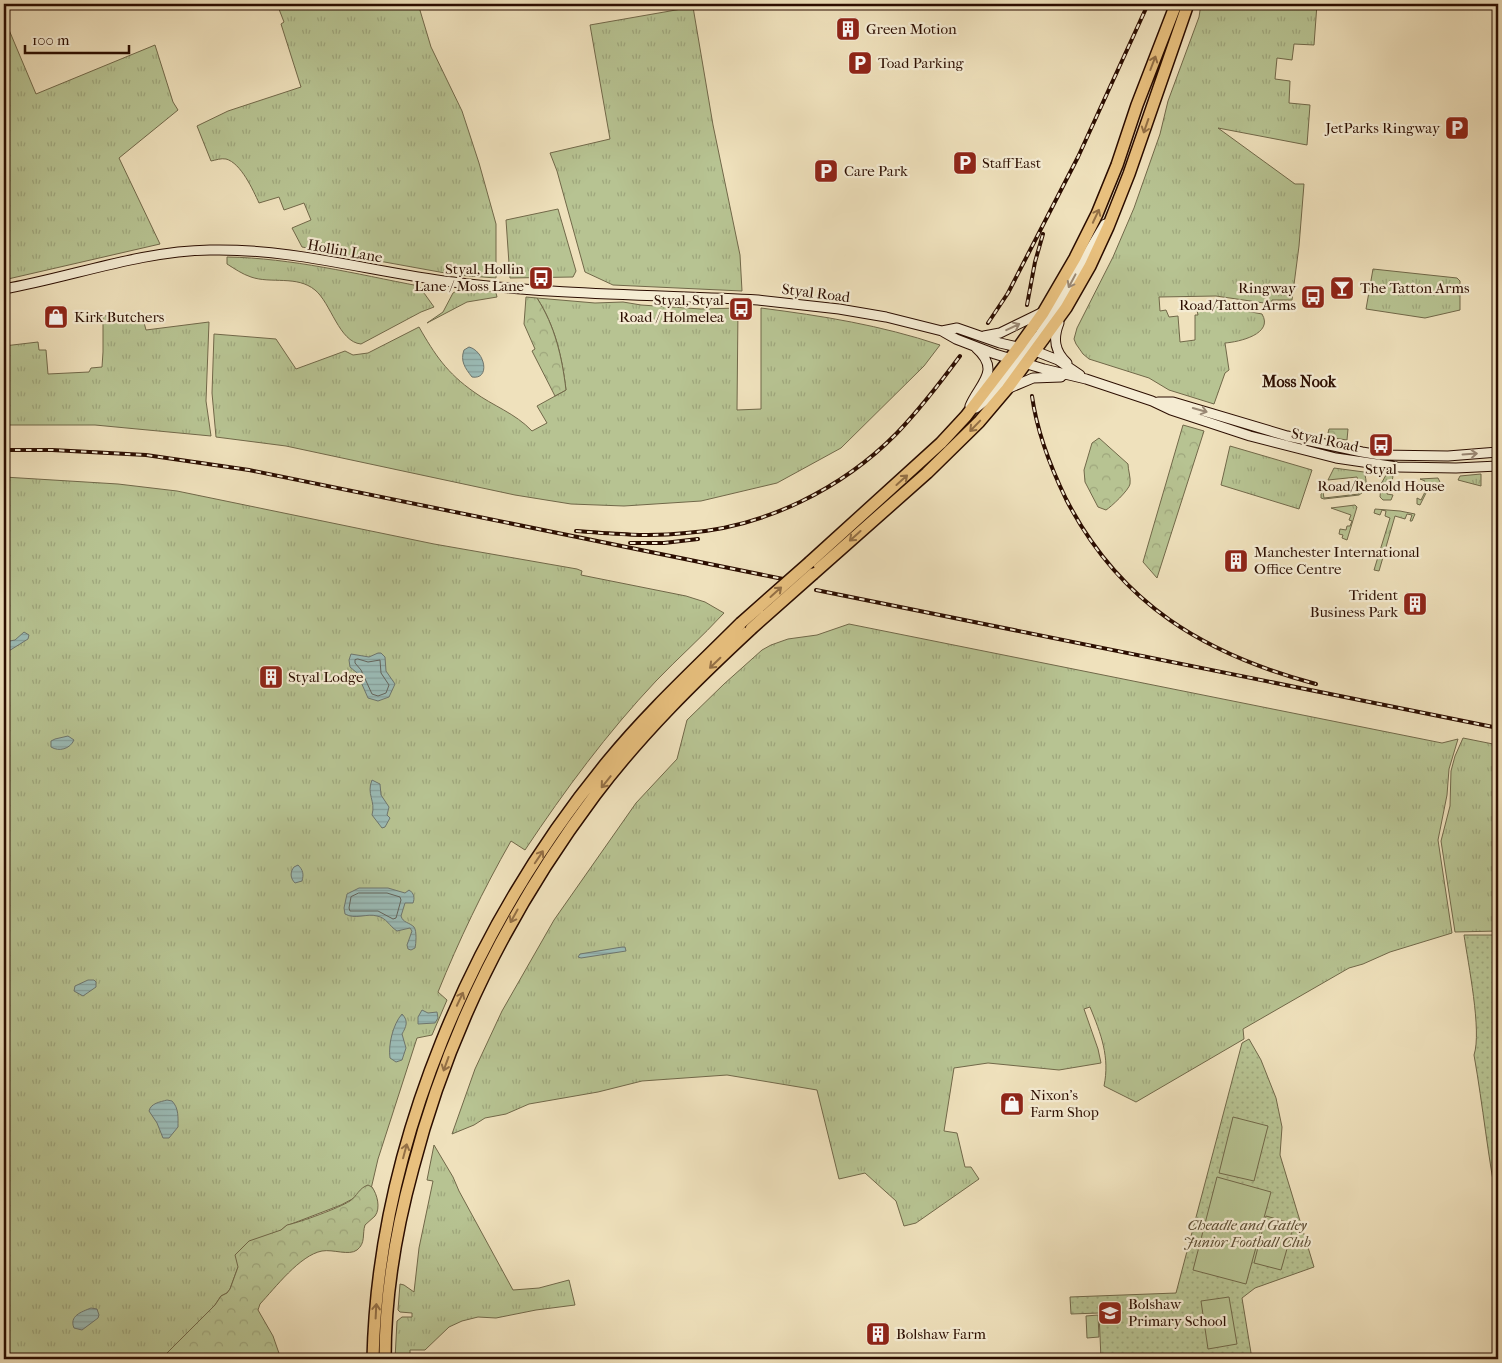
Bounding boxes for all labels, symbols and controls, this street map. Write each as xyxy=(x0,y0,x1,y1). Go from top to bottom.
building icon: Green Motion xyxy=(835,16,861,42)
place label: Green Motion xyxy=(866,20,957,38)
scale bar xyxy=(25,22,129,54)
text: 100 m xyxy=(32,31,70,49)
parking icon: Toad Parking xyxy=(847,50,873,76)
place label: Toad Parking xyxy=(878,54,965,72)
one-way arrow xyxy=(1149,56,1158,72)
parking icon: JetParks Ringway xyxy=(1444,115,1470,141)
one-way arrow xyxy=(1140,118,1150,134)
place label: JetParks Ringway xyxy=(1324,119,1441,137)
parking icon: Staff East xyxy=(952,150,978,176)
place label: Staff East xyxy=(982,154,1042,172)
parking icon: Care Park xyxy=(813,158,839,184)
place label: Care Park xyxy=(844,162,908,180)
one-way arrow xyxy=(1091,208,1101,223)
street label: Hollin Lane xyxy=(306,236,385,267)
place label: Styal, Hollin Lane / Moss Lane xyxy=(414,260,525,295)
bus stop icon: Styal, Hollin Lane / Moss Lane xyxy=(528,265,554,291)
one-way arrow xyxy=(1067,273,1076,288)
bar icon: The Tatton Arms xyxy=(1329,275,1355,301)
place label: Ringway Road/Tatton Arms xyxy=(1179,279,1297,314)
place label: The Tatton Arms xyxy=(1360,279,1470,297)
street label: Styal Road xyxy=(781,280,852,306)
bus stop icon: Ringway Road/Tatton Arms xyxy=(1300,284,1326,310)
place label: Styal, Styal Road / Holmelea xyxy=(619,291,725,326)
bus stop icon: Styal, Styal Road / Holmelea xyxy=(728,296,754,322)
shop icon: Kirk Butchers xyxy=(43,304,69,330)
place label: Kirk Butchers xyxy=(74,308,165,326)
one-way arrow xyxy=(1005,322,1020,332)
district label: Moss Nook xyxy=(1261,372,1337,391)
one-way arrow xyxy=(1192,405,1208,415)
one-way arrow xyxy=(969,420,981,432)
street label: Styal Road xyxy=(1290,424,1361,456)
bus stop icon: Styal Road/Renold House xyxy=(1368,432,1394,458)
one-way arrow xyxy=(1462,450,1478,459)
place label: Styal Road/Renold House xyxy=(1317,460,1445,495)
one-way arrow xyxy=(896,474,909,486)
one-way arrow xyxy=(849,530,862,542)
place label: Manchester International Office Centre xyxy=(1254,543,1420,578)
building icon: Manchester International Office Centre xyxy=(1223,548,1249,574)
place label: Trident Business Park xyxy=(1310,586,1399,621)
one-way arrow xyxy=(769,587,782,598)
building icon: Trident Business Park xyxy=(1402,591,1428,617)
one-way arrow xyxy=(709,657,722,669)
building icon: Styal Lodge xyxy=(258,664,284,690)
place label: Styal Lodge xyxy=(288,668,364,686)
one-way arrow xyxy=(600,776,611,789)
one-way arrow xyxy=(534,850,544,864)
one-way arrow xyxy=(509,909,519,924)
one-way arrow xyxy=(456,991,466,1006)
one-way arrow xyxy=(441,1055,450,1071)
place label: Nixon's Farm Shop xyxy=(1030,1086,1099,1121)
shop icon: Nixon's Farm Shop xyxy=(999,1091,1025,1117)
one-way arrow xyxy=(401,1143,410,1159)
park label: Cheadle and Gatley Junior Football Club xyxy=(1183,1216,1311,1251)
place label: Bolshaw Primary School xyxy=(1128,1295,1227,1330)
school or university icon: Bolshaw Primary School xyxy=(1097,1300,1123,1326)
one-way arrow xyxy=(371,1303,380,1319)
building icon: Bolshaw Farm xyxy=(865,1321,891,1347)
place label: Bolshaw Farm xyxy=(896,1325,987,1343)

